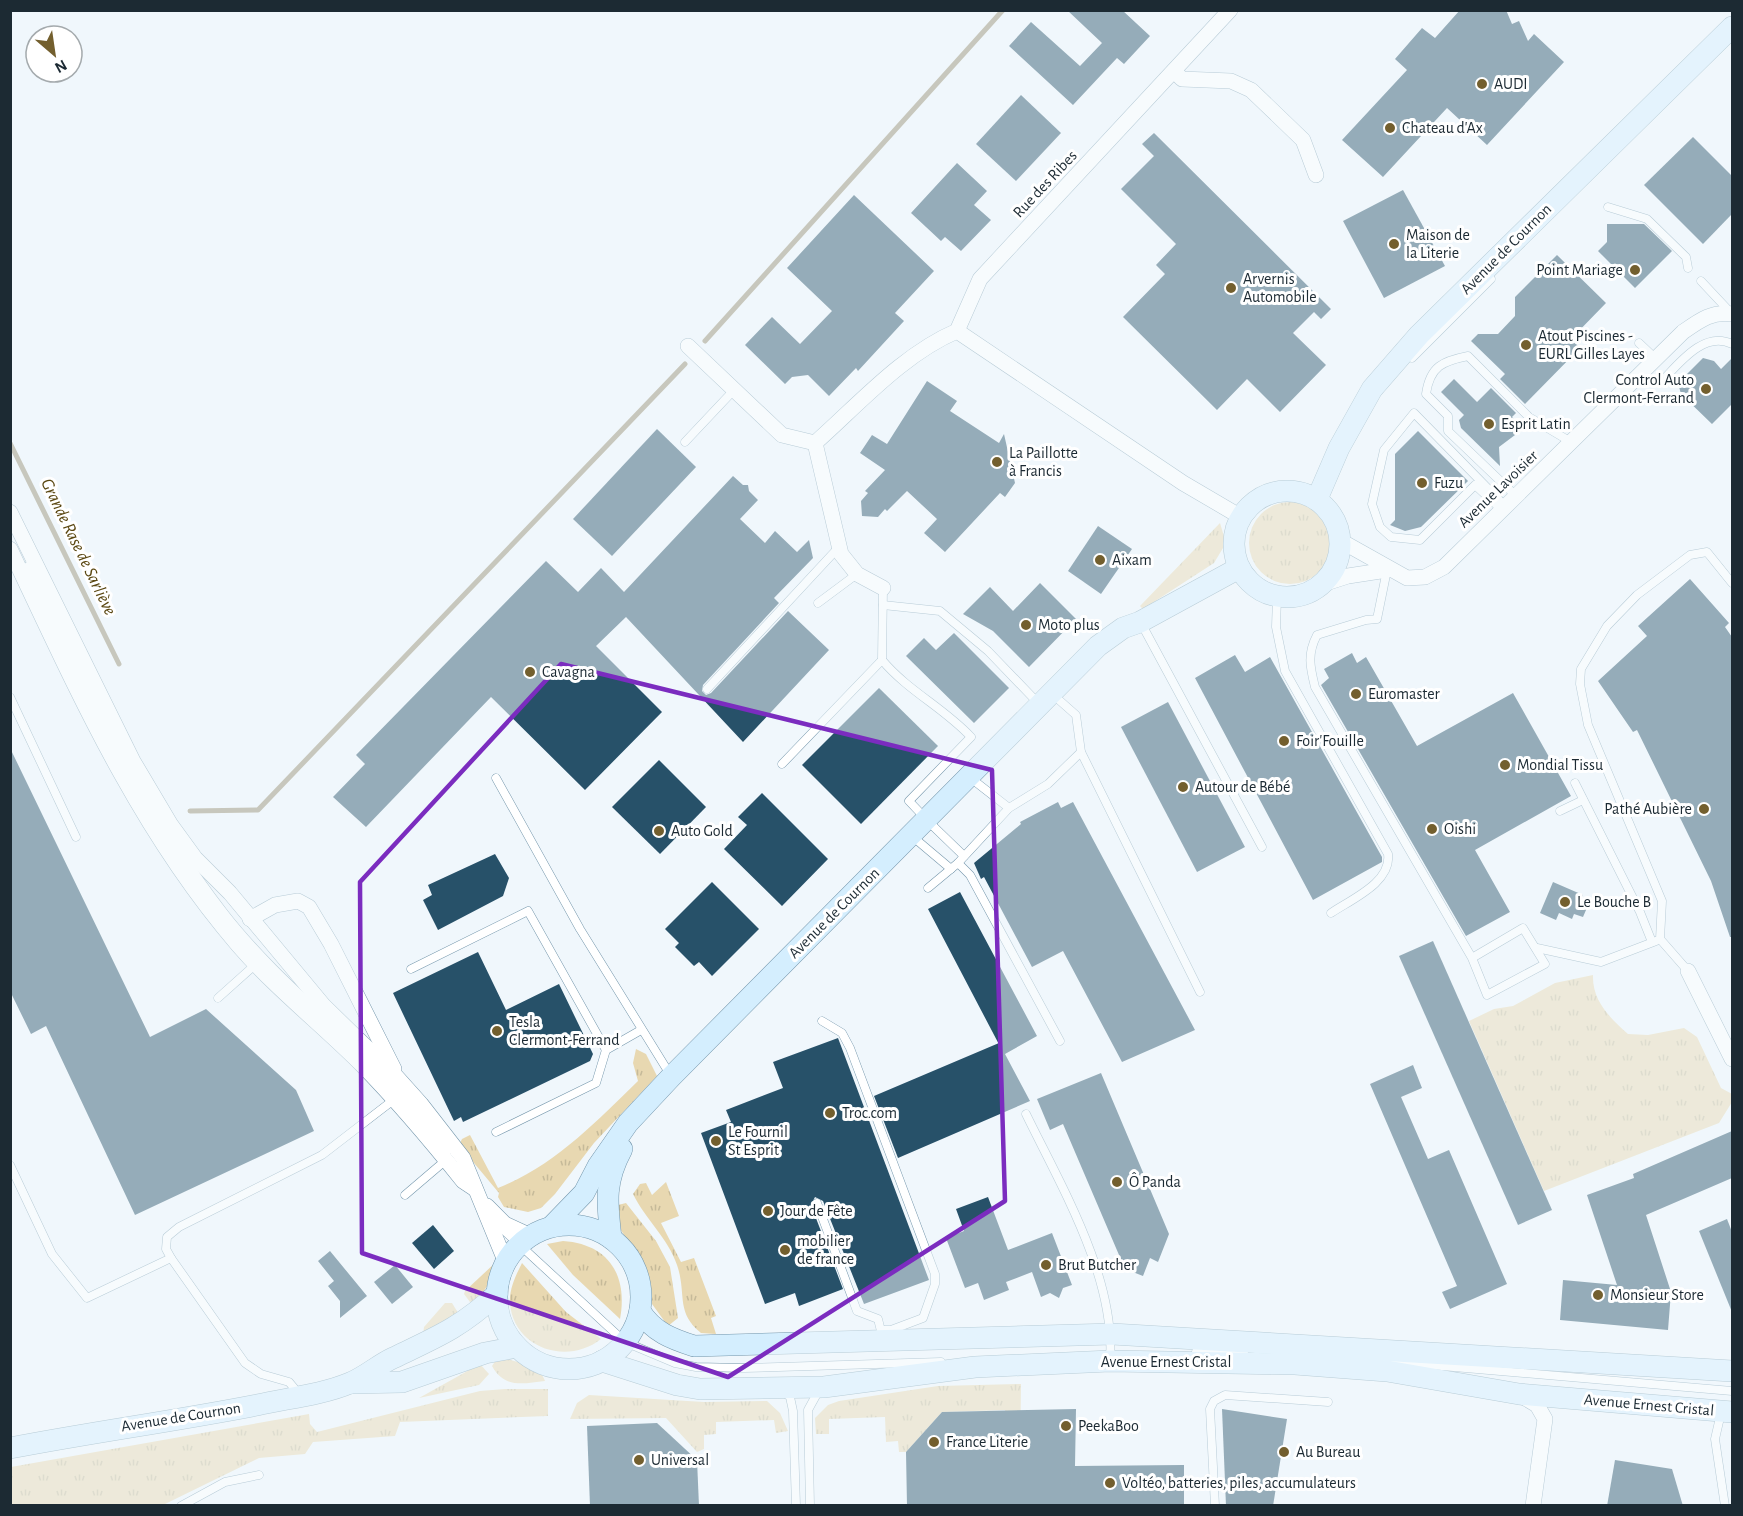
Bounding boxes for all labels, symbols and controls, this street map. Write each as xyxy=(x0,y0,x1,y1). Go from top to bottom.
north arrow xyxy=(24,24,84,84)
text: N xyxy=(52,57,70,76)
place label: AUDI xyxy=(1494,76,1528,92)
marker: AUDI xyxy=(1475,77,1489,91)
place label: Chateau d'Ax xyxy=(1402,120,1483,136)
marker: Chateau d'Ax xyxy=(1383,121,1397,135)
street label: Rue des Ribes xyxy=(1010,147,1080,221)
street label: Avenue de Cournon xyxy=(1458,201,1554,297)
place label: Maison de la Literie xyxy=(1406,227,1470,261)
marker: Maison de la Literie xyxy=(1387,237,1401,251)
place label: Point Mariage xyxy=(1536,262,1623,278)
marker: Point Mariage xyxy=(1628,263,1642,277)
place label: Arvernis Automobile xyxy=(1243,271,1317,305)
marker: Arvernis Automobile xyxy=(1224,281,1238,295)
place label: Atout Piscines - EURL Gilles Layes xyxy=(1538,328,1645,363)
marker: Atout Piscines - EURL Gilles Layes xyxy=(1519,338,1533,352)
place label: Control Auto Clermont-Ferrand xyxy=(1583,372,1694,406)
marker: Control Auto Clermont-Ferrand xyxy=(1699,382,1713,396)
place label: Esprit Latin xyxy=(1501,416,1571,432)
marker: Esprit Latin xyxy=(1482,417,1496,431)
place label: La Paillotte à Francis xyxy=(1009,445,1078,479)
street label: Avenue Lavoisier xyxy=(1455,447,1541,531)
marker: La Paillotte à Francis xyxy=(990,455,1004,469)
place label: Fuzu xyxy=(1434,475,1463,491)
water label: Grande Rase de Sarliève xyxy=(37,476,119,618)
marker: Fuzu xyxy=(1415,476,1429,490)
place label: Aixam xyxy=(1112,552,1152,568)
marker: Aixam xyxy=(1093,553,1107,567)
place label: Moto plus xyxy=(1038,617,1100,633)
marker: Moto plus xyxy=(1019,618,1033,632)
place label: Cavagna xyxy=(542,664,595,680)
marker: Cavagna xyxy=(523,665,537,679)
place label: Euromaster xyxy=(1368,686,1441,702)
marker: Euromaster xyxy=(1349,687,1363,701)
place label: Foir'Fouille xyxy=(1296,733,1364,749)
marker: Foir'Fouille xyxy=(1277,734,1291,748)
place label: Mondial Tissu xyxy=(1517,757,1603,773)
marker: Mondial Tissu xyxy=(1498,758,1512,772)
place label: Autour de Bébé xyxy=(1195,779,1290,795)
marker: Autour de Bébé xyxy=(1176,780,1190,794)
place label: Pathé Aubière xyxy=(1604,801,1692,817)
marker: Pathé Aubière xyxy=(1697,802,1711,816)
place label: Oishi xyxy=(1444,821,1476,837)
marker: Oishi xyxy=(1425,822,1439,836)
place label: Auto Gold xyxy=(671,823,733,839)
marker: Auto Gold xyxy=(652,824,666,838)
street label: Avenue de Cournon xyxy=(786,865,882,961)
place label: Le Bouche B xyxy=(1577,894,1651,910)
marker: Le Bouche B xyxy=(1558,895,1572,909)
place label: Tesla Clermont-Ferrand xyxy=(509,1014,620,1048)
marker: Tesla Clermont-Ferrand xyxy=(490,1024,504,1038)
place label: Troc.com xyxy=(842,1105,897,1121)
marker: Troc.com xyxy=(823,1106,837,1120)
place label: Le Fournil St Esprit xyxy=(728,1124,788,1158)
marker: Le Fournil St Esprit xyxy=(709,1134,723,1148)
place label: Ô Panda xyxy=(1129,1172,1181,1190)
marker: Ô Panda xyxy=(1110,1175,1124,1189)
place label: Jour de Fête xyxy=(780,1203,853,1219)
marker: Jour de Fête xyxy=(761,1204,775,1218)
place label: mobilier de france xyxy=(797,1233,854,1267)
marker: mobilier de france xyxy=(778,1243,792,1257)
place label: Brut Butcher xyxy=(1058,1257,1137,1273)
marker: Brut Butcher xyxy=(1039,1258,1053,1272)
place label: Monsieur Store xyxy=(1610,1287,1704,1303)
marker: Monsieur Store xyxy=(1591,1288,1605,1302)
street label: Avenue Ernest Cristal xyxy=(1101,1354,1231,1370)
street label: Avenue Ernest Cristal xyxy=(1583,1391,1715,1419)
street label: Avenue de Cournon xyxy=(120,1400,242,1434)
place label: PeekaBoo xyxy=(1078,1418,1139,1434)
marker: PeekaBoo xyxy=(1059,1419,1073,1433)
place label: France Literie xyxy=(946,1434,1028,1450)
marker: France Literie xyxy=(927,1435,941,1449)
place label: Au Bureau xyxy=(1296,1444,1360,1460)
marker: Au Bureau xyxy=(1277,1445,1291,1459)
place label: Universal xyxy=(651,1452,709,1468)
marker: Universal xyxy=(632,1453,646,1467)
place label: Voltéo, batteries, piles, accumulateurs xyxy=(1122,1475,1356,1491)
marker: Voltéo, batteries, piles, accumulateurs xyxy=(1103,1476,1117,1490)

